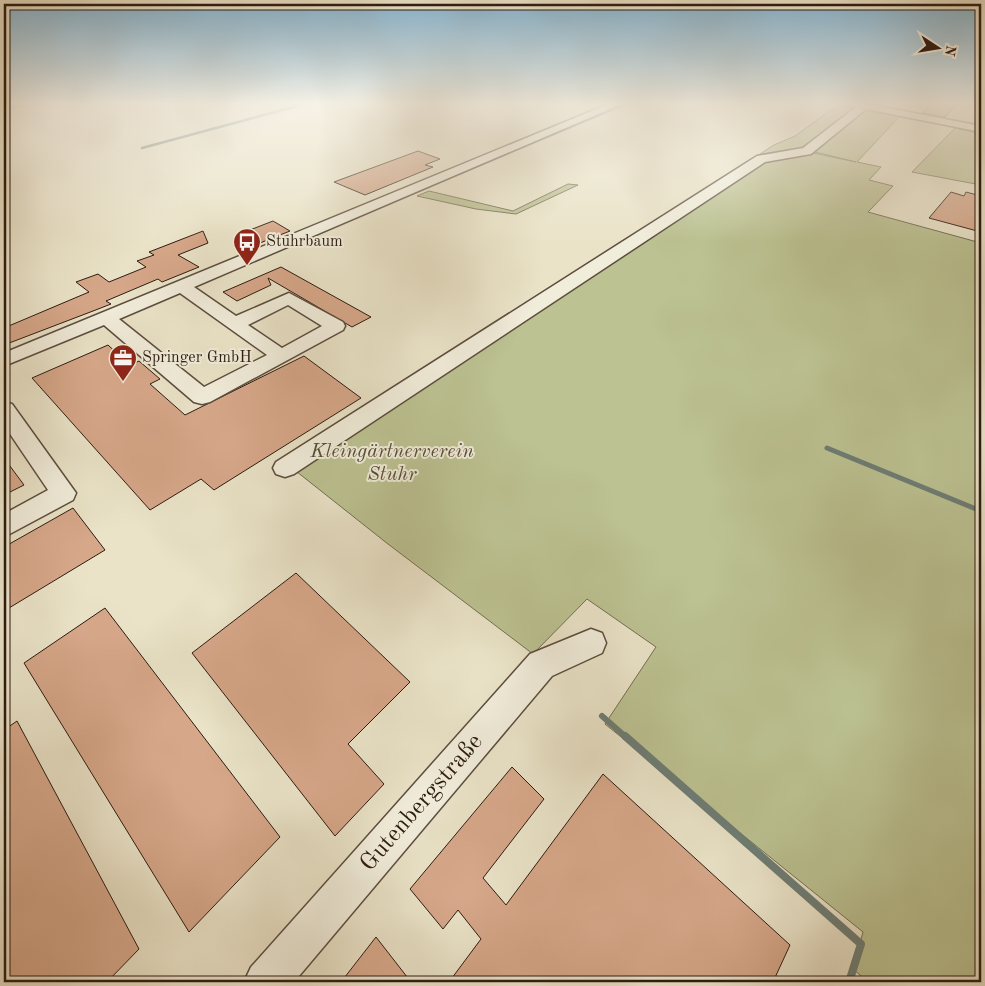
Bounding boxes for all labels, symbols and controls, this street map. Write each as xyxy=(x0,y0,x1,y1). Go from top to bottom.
north arrow xyxy=(912,22,962,72)
text: N xyxy=(942,44,958,57)
bus stop icon: Stuhrbaum xyxy=(232,227,262,266)
place label: Stuhrbaum xyxy=(266,234,343,250)
office icon: Springer GmbH xyxy=(108,343,138,382)
place label: Springer GmbH xyxy=(142,350,252,366)
park label: Kleingärtnerverein Stuhr xyxy=(309,442,474,485)
street label: Gutenbergstraße xyxy=(356,730,488,876)

